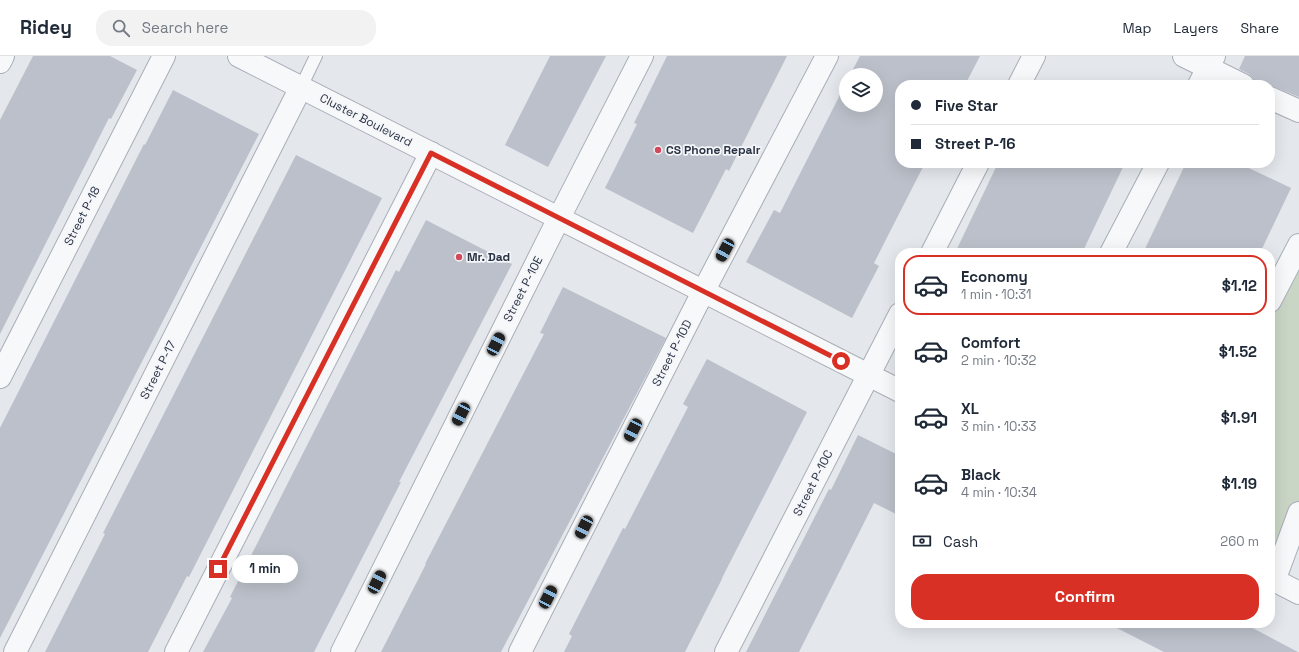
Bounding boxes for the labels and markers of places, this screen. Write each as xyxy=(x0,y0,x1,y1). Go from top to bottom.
place label: CS Phone Repair xyxy=(666,142,761,158)
marker: CS Phone Repair xyxy=(653,145,663,155)
place label: Mr. Dad xyxy=(467,249,510,265)
marker: Mr. Dad xyxy=(454,252,464,262)

